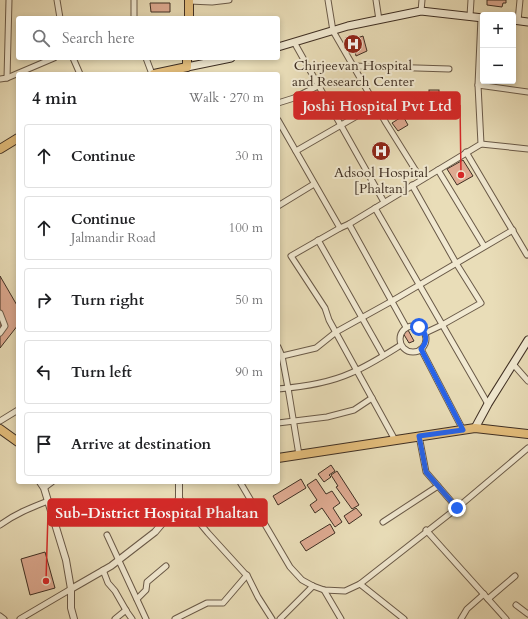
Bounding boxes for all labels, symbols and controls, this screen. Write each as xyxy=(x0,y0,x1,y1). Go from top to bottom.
map controls xyxy=(480,12,516,84)
button: + xyxy=(480,12,516,48)
search box xyxy=(16,16,280,60)
icon: search xyxy=(30,27,52,49)
text: Search here xyxy=(62,28,135,48)
hospital icon: Chirjeevan Hospital and Research Center xyxy=(342,33,364,55)
button: − xyxy=(480,48,516,84)
place label: Chirjeevan Hospital and Research Center xyxy=(292,56,415,91)
text: 4 min xyxy=(32,87,77,110)
text: Walk · 270 m xyxy=(189,89,264,107)
callout: Joshi Hospital Pvt Ltd xyxy=(294,92,460,119)
text: Joshi Hospital Pvt Ltd xyxy=(300,96,452,116)
hospital icon: Adsool Hospital [Phaltan] xyxy=(370,140,392,162)
icon: ahead xyxy=(33,145,55,167)
text: Continue xyxy=(71,146,136,166)
text: 30 m xyxy=(235,147,263,165)
place label: Adsool Hospital [Phaltan] xyxy=(334,163,428,198)
text: Continue xyxy=(71,209,136,229)
icon: ahead xyxy=(33,217,55,239)
text: 100 m xyxy=(229,219,263,237)
text: Jalmandir Road xyxy=(71,229,156,247)
icon: right xyxy=(33,289,55,311)
text: Turn right xyxy=(71,290,144,310)
text: 50 m xyxy=(235,291,263,309)
route start xyxy=(410,318,428,336)
icon: left xyxy=(33,361,55,383)
text: Turn left xyxy=(71,362,132,382)
text: 90 m xyxy=(235,363,263,381)
icon: arrive xyxy=(33,433,55,455)
text: Arrive at destination xyxy=(71,434,211,454)
callout: Sub-District Hospital Phaltan xyxy=(48,499,267,526)
route end xyxy=(448,499,466,517)
text: Sub-District Hospital Phaltan xyxy=(55,503,259,523)

